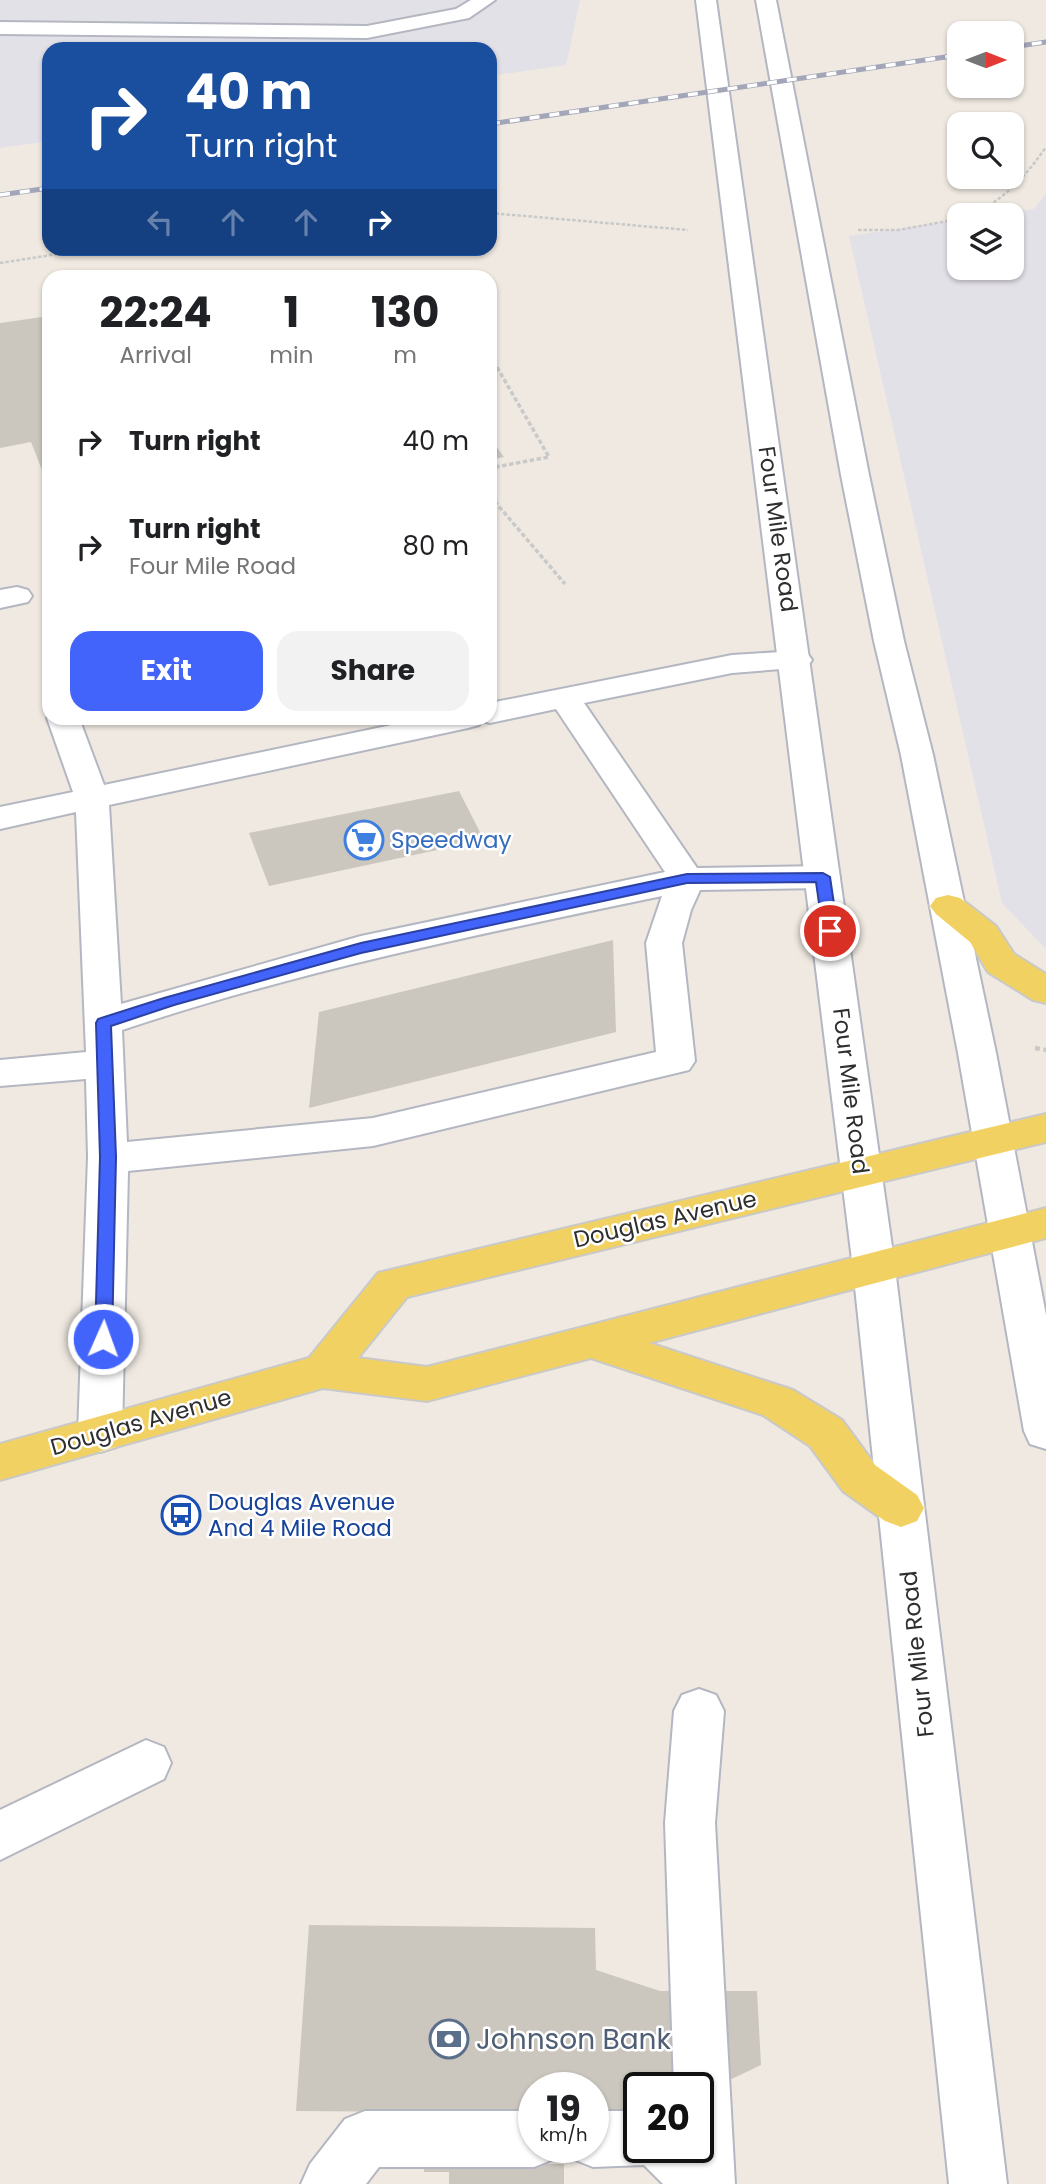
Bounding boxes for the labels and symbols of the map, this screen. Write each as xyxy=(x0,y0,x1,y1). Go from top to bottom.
north arrow xyxy=(947,21,1024,98)
street label: Four Mile Road xyxy=(751,444,805,614)
supermarket icon: Speedway xyxy=(343,819,385,861)
place label: Speedway xyxy=(391,824,512,856)
pin xyxy=(800,901,860,961)
street label: Four Mile Road xyxy=(825,1006,877,1176)
street label: Douglas Avenue xyxy=(570,1182,760,1256)
position arrow xyxy=(66,1302,140,1376)
street label: Douglas Avenue xyxy=(47,1381,235,1463)
place label: Douglas Avenue And 4 Mile Road xyxy=(208,1486,395,1544)
bus stop icon: Douglas Avenue And 4 Mile Road xyxy=(160,1494,202,1536)
street label: Four Mile Road xyxy=(892,1569,942,1739)
bank icon: Johnson Bank xyxy=(428,2018,470,2060)
place label: Johnson Bank xyxy=(476,2020,672,2059)
speed limit sign: 20 xyxy=(623,2072,714,2163)

